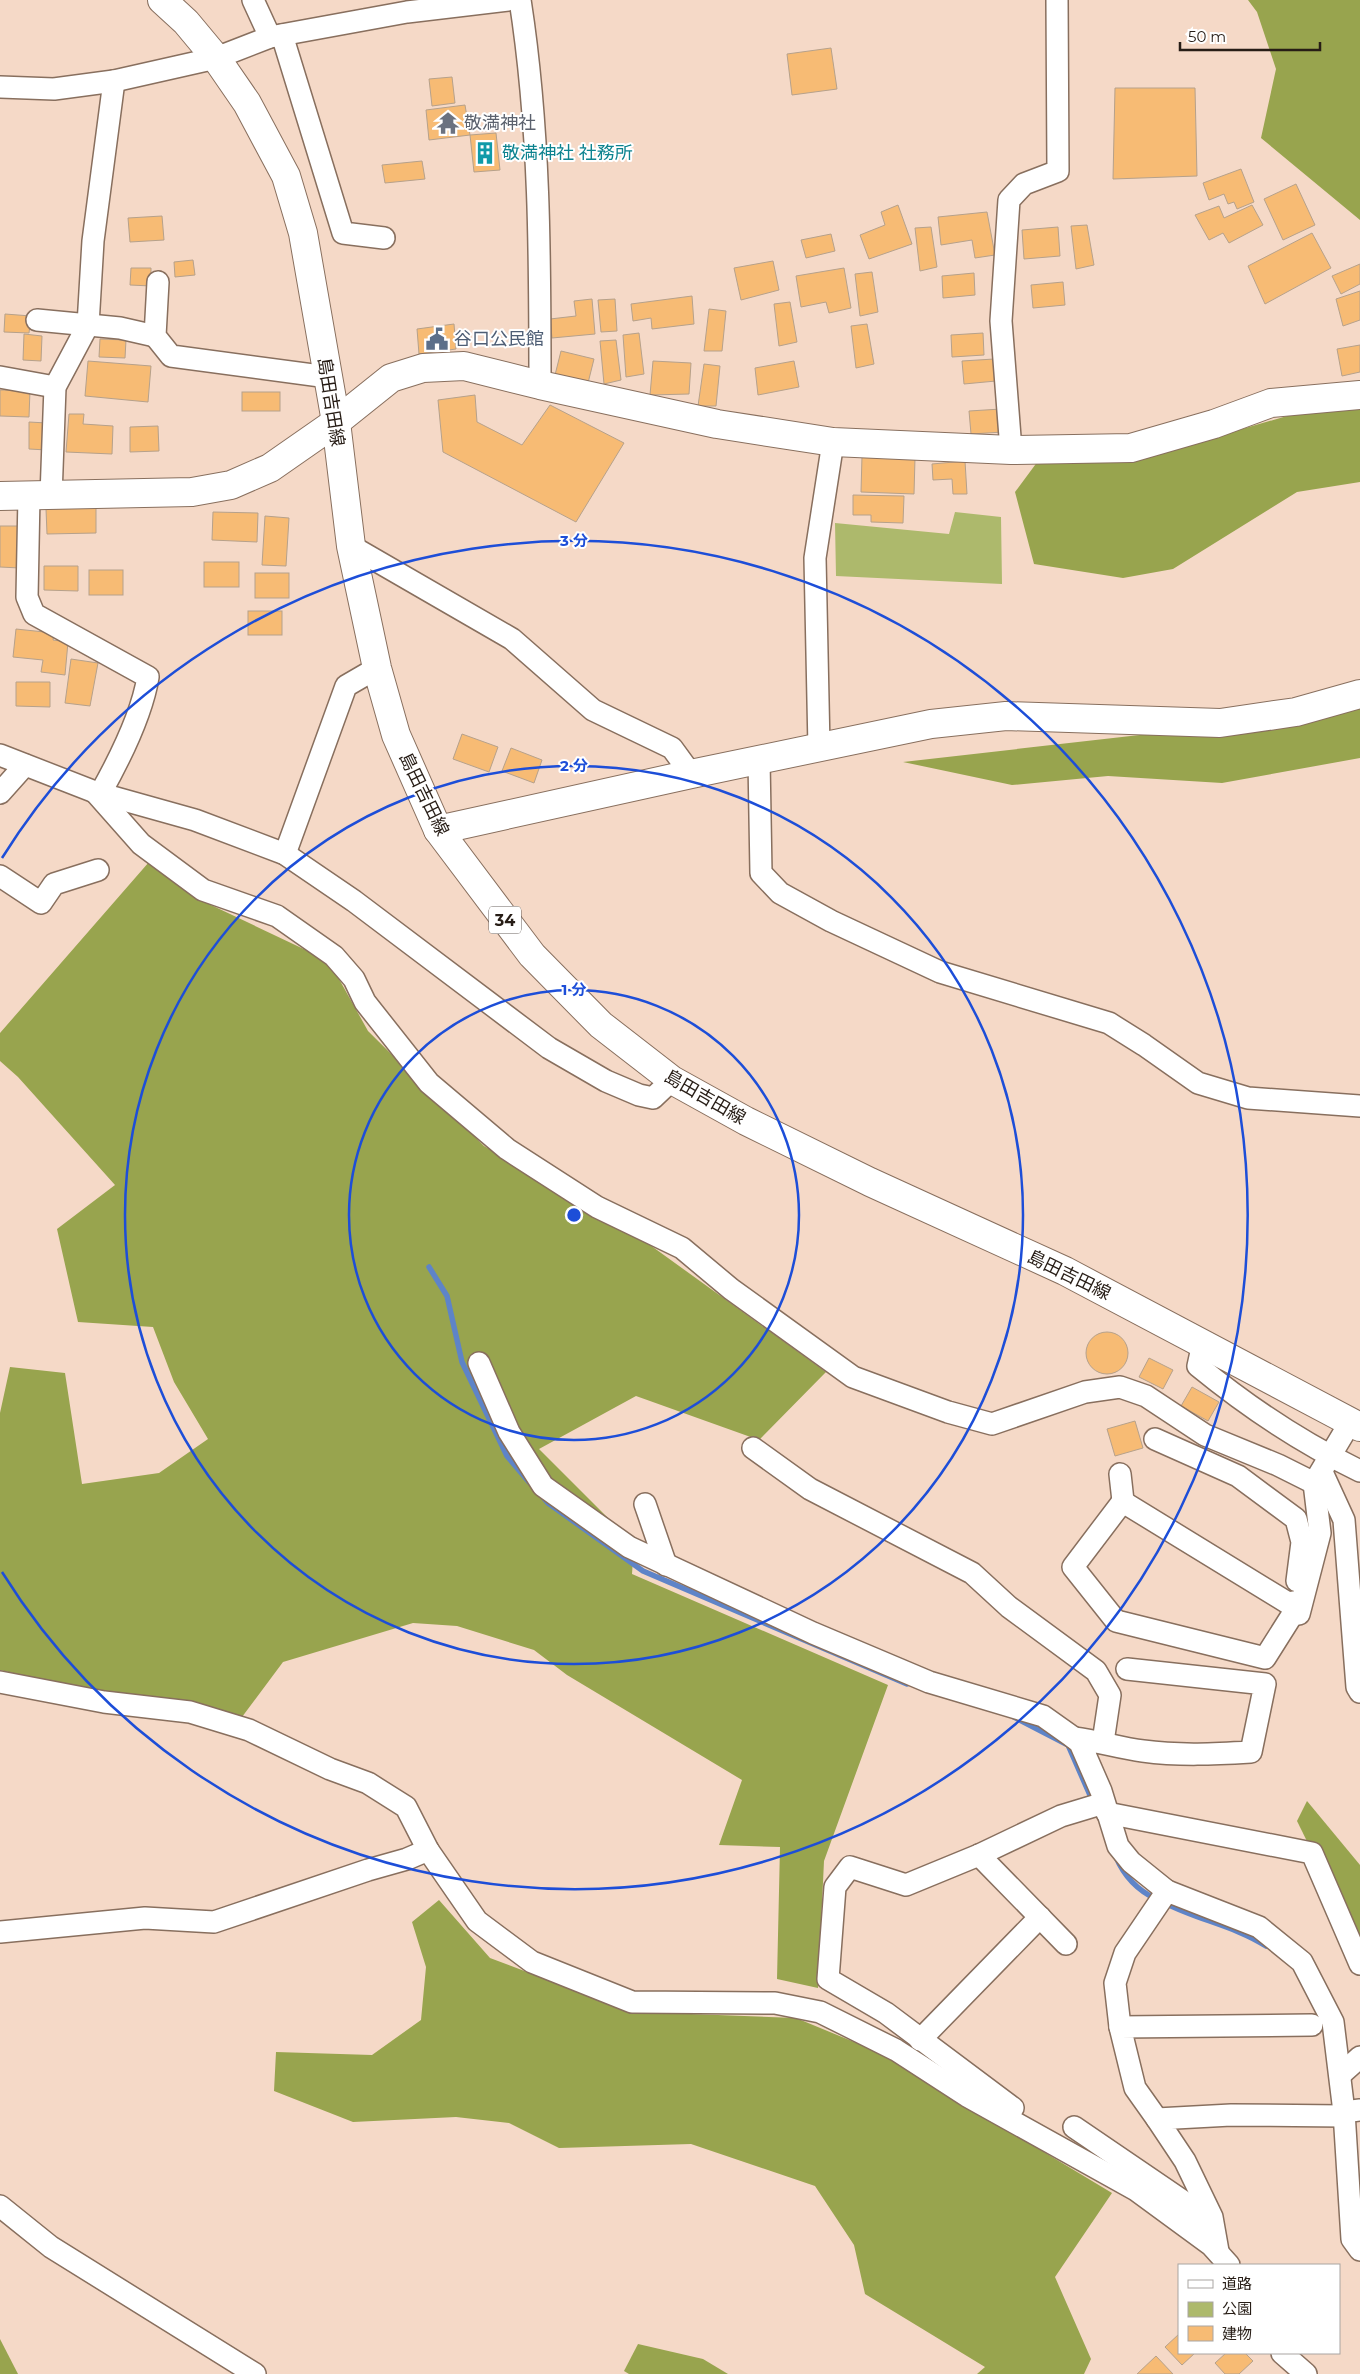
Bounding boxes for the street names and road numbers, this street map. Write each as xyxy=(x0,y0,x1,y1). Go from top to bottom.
street label: 島田吉田線 xyxy=(313,356,349,448)
street label: 島田吉田線 xyxy=(394,749,454,839)
road number: 34 xyxy=(489,906,521,934)
street label: 島田吉田線 xyxy=(661,1065,749,1129)
street label: 島田吉田線 xyxy=(1024,1245,1114,1305)

